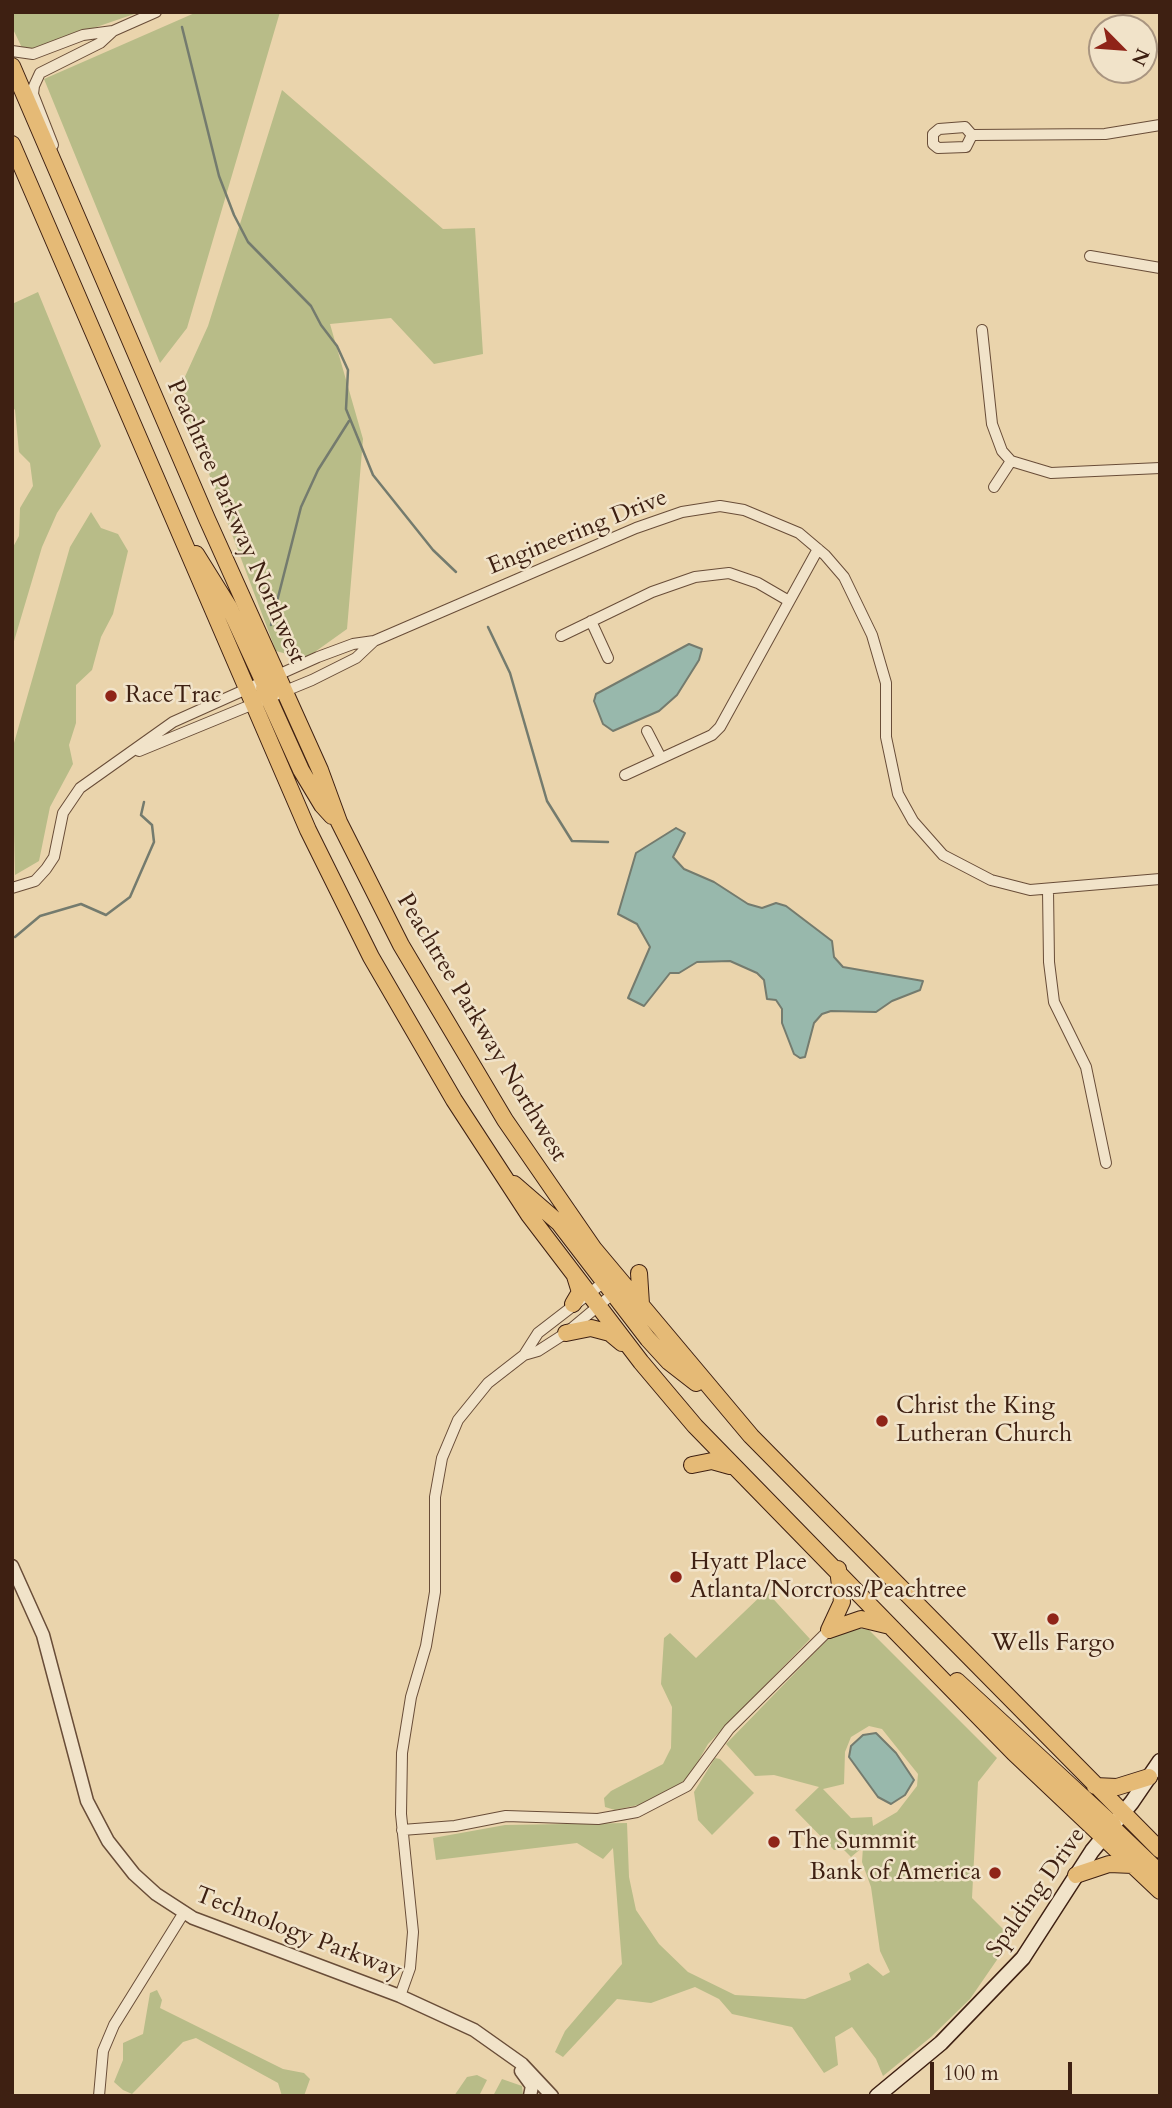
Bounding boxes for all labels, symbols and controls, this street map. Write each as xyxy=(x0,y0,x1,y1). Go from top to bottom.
north arrow xyxy=(1088,14,1158,84)
text: N xyxy=(1125,44,1155,70)
street label: Peachtree Parkway Northwest xyxy=(159,376,311,668)
street label: Engineering Drive xyxy=(484,484,672,582)
place label: RaceTrac xyxy=(125,682,222,710)
marker: RaceTrac xyxy=(103,688,119,704)
street label: Peachtree Parkway Northwest xyxy=(389,889,573,1167)
place label: Christ the King Lutheran Church xyxy=(896,1393,1072,1449)
marker: Christ the King Lutheran Church xyxy=(874,1413,890,1429)
place label: Hyatt Place Atlanta/Norcross/Peachtree xyxy=(690,1549,967,1605)
marker: Hyatt Place Atlanta/Norcross/Peachtree xyxy=(668,1569,684,1585)
marker: Wells Fargo xyxy=(1045,1611,1061,1627)
place label: Wells Fargo xyxy=(991,1630,1115,1658)
street label: Spalding Drive xyxy=(982,1822,1092,1964)
place label: The Summit xyxy=(788,1828,916,1856)
marker: The Summit xyxy=(766,1834,782,1850)
place label: Bank of America xyxy=(810,1859,981,1887)
marker: Bank of America xyxy=(987,1865,1003,1881)
street label: Technology Parkway xyxy=(190,1881,406,1987)
scale bar xyxy=(934,2048,1076,2092)
text: 100 m xyxy=(943,2059,999,2088)

